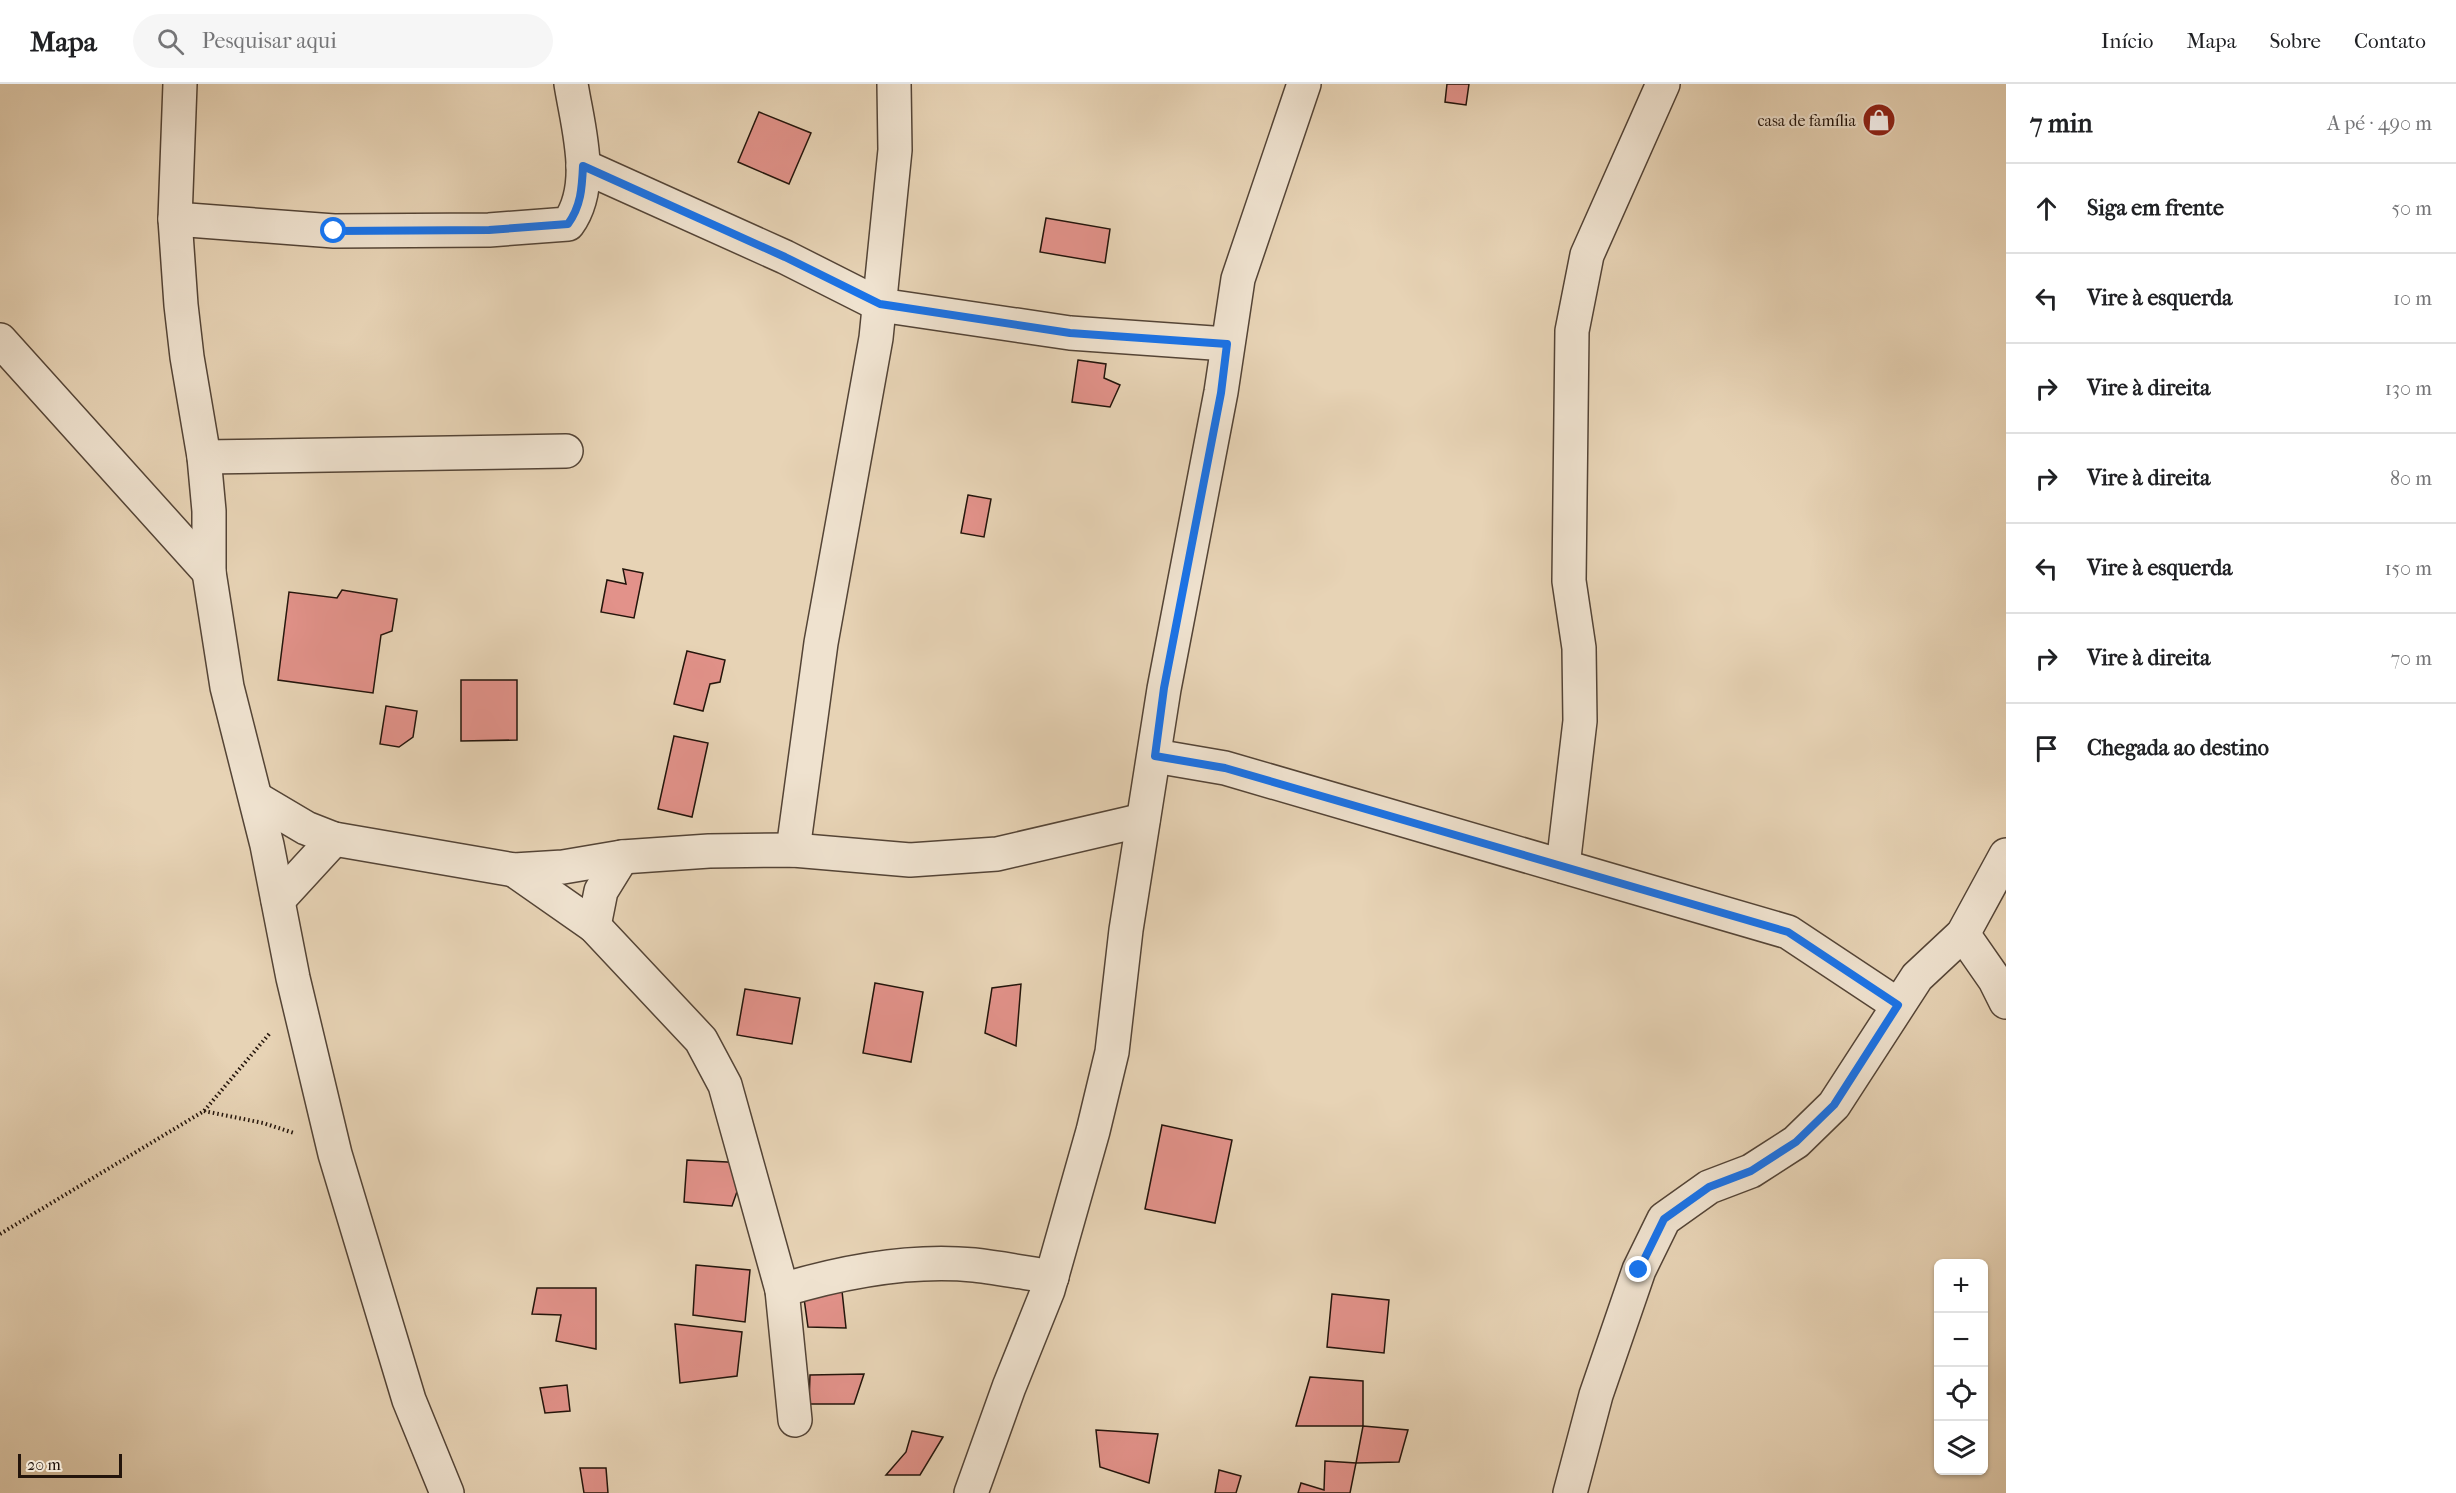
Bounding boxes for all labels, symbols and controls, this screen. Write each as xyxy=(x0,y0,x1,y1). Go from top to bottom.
search box xyxy=(133,14,553,68)
text: Mapa xyxy=(30,25,97,58)
icon: search xyxy=(154,25,187,58)
text: Pesquisar aqui xyxy=(202,28,337,54)
text: Início xyxy=(2101,29,2153,53)
text: Mapa xyxy=(2186,29,2236,53)
text: Sobre xyxy=(2269,29,2321,53)
text: Contato xyxy=(2354,29,2426,53)
shop icon: casa de família xyxy=(1861,102,1897,138)
text: 7 min xyxy=(2030,108,2093,139)
place label: casa de família xyxy=(1757,111,1857,130)
text: A pé · 490 m xyxy=(2327,112,2432,135)
icon: ahead xyxy=(2030,192,2063,225)
text: Siga em frente xyxy=(2087,195,2224,221)
text: 50 m xyxy=(2391,197,2432,220)
route start xyxy=(320,217,346,243)
icon: left xyxy=(2030,282,2063,315)
text: Vire à esquerda xyxy=(2087,285,2232,311)
text: 10 m xyxy=(2393,287,2432,310)
icon: right xyxy=(2030,372,2063,405)
text: Vire à direita xyxy=(2087,375,2210,401)
text: 130 m xyxy=(2385,377,2432,400)
icon: right xyxy=(2030,462,2063,495)
text: Vire à direita xyxy=(2087,465,2210,491)
text: 80 m xyxy=(2390,467,2432,490)
icon: left xyxy=(2030,552,2063,585)
text: Vire à esquerda xyxy=(2087,555,2232,581)
text: 150 m xyxy=(2384,557,2432,580)
icon: right xyxy=(2030,642,2063,675)
text: Vire à direita xyxy=(2087,645,2210,671)
text: 70 m xyxy=(2390,647,2432,670)
icon: arrive xyxy=(2030,732,2063,765)
text: Chegada ao destino xyxy=(2087,735,2269,761)
route end xyxy=(1625,1256,1651,1282)
map controls xyxy=(1934,1259,1988,1475)
button: + xyxy=(1934,1259,1988,1313)
button: − xyxy=(1934,1313,1988,1367)
button: locate xyxy=(1934,1367,1988,1421)
button: layers xyxy=(1934,1421,1988,1475)
scale bar xyxy=(18,1451,122,1478)
text: 20 m xyxy=(27,1455,61,1474)

